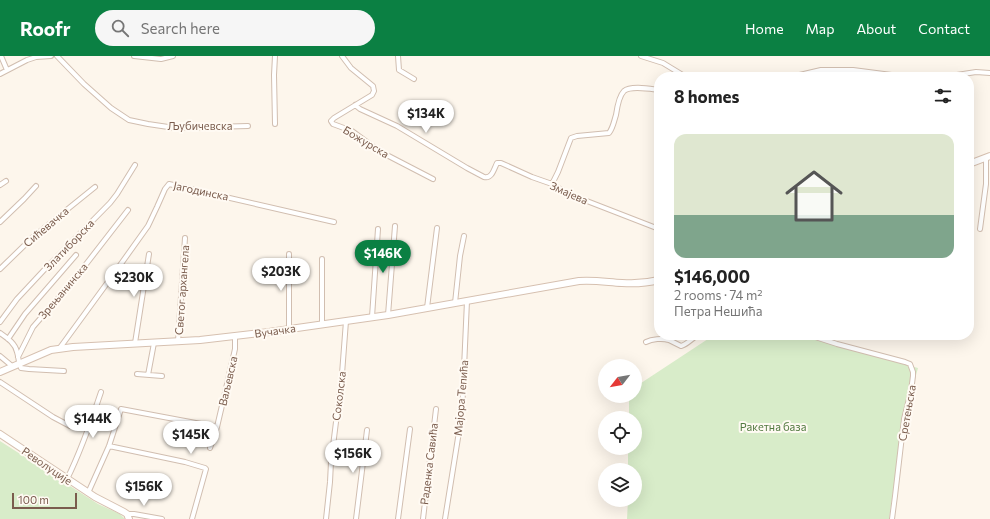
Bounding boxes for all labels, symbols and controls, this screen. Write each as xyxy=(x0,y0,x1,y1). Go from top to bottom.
search box xyxy=(95,10,375,46)
text: Roofr xyxy=(20,17,71,40)
icon: search xyxy=(109,17,131,39)
text: Search here xyxy=(141,19,220,37)
text: Home xyxy=(745,20,784,37)
text: Map xyxy=(806,20,834,37)
text: About xyxy=(856,20,896,37)
text: Contact xyxy=(918,20,970,37)
icon: filters xyxy=(932,85,954,107)
text: 8 homes xyxy=(674,86,739,107)
pin: $134K xyxy=(398,100,454,134)
text: $134K xyxy=(407,105,445,121)
street label: Љубичевска xyxy=(167,119,233,132)
street label: Божурска xyxy=(341,123,392,160)
icon: home xyxy=(778,160,850,232)
street label: Јагодинска xyxy=(172,178,230,204)
street label: Змајева xyxy=(548,178,590,207)
street label: Сићевачка xyxy=(20,204,71,249)
street label: Златиборска xyxy=(41,216,96,273)
pin: $146K xyxy=(355,240,411,274)
street label: Светог архангела xyxy=(172,245,191,335)
text: $146K xyxy=(364,245,402,261)
pin: $203K xyxy=(253,258,309,292)
street label: Зрењанинска xyxy=(35,260,90,321)
text: $203K xyxy=(261,263,301,279)
pin: $230K xyxy=(106,264,162,298)
text: $146,000 xyxy=(674,266,750,287)
text: $230K xyxy=(114,269,154,285)
text: 2 rooms · 74 m² xyxy=(674,287,762,303)
text: Петра Нешића xyxy=(674,303,763,319)
street label: Вучачка xyxy=(253,321,296,340)
street label: Ваљевска xyxy=(215,355,240,407)
street label: Мајора Тепића xyxy=(451,359,470,437)
north arrow xyxy=(598,359,642,403)
map controls xyxy=(598,359,642,507)
street label: Соколска xyxy=(329,371,348,421)
street label: Сретењска xyxy=(895,384,918,442)
pin: $144K xyxy=(65,405,121,439)
text: $144K xyxy=(74,410,112,426)
button: locate xyxy=(598,411,642,455)
park label: Ракетна база xyxy=(740,420,806,433)
pin: $145K xyxy=(163,421,219,455)
street label: Раденка Савића xyxy=(417,422,440,506)
text: $145K xyxy=(172,426,210,442)
pin: $156K xyxy=(325,440,381,474)
street label: Револуције xyxy=(20,444,75,487)
text: $156K xyxy=(334,445,372,461)
button: layers xyxy=(598,463,642,507)
pin: $156K xyxy=(116,473,172,507)
text: $156K xyxy=(125,478,163,494)
scale bar xyxy=(12,491,77,510)
text: 100 m xyxy=(18,493,49,506)

